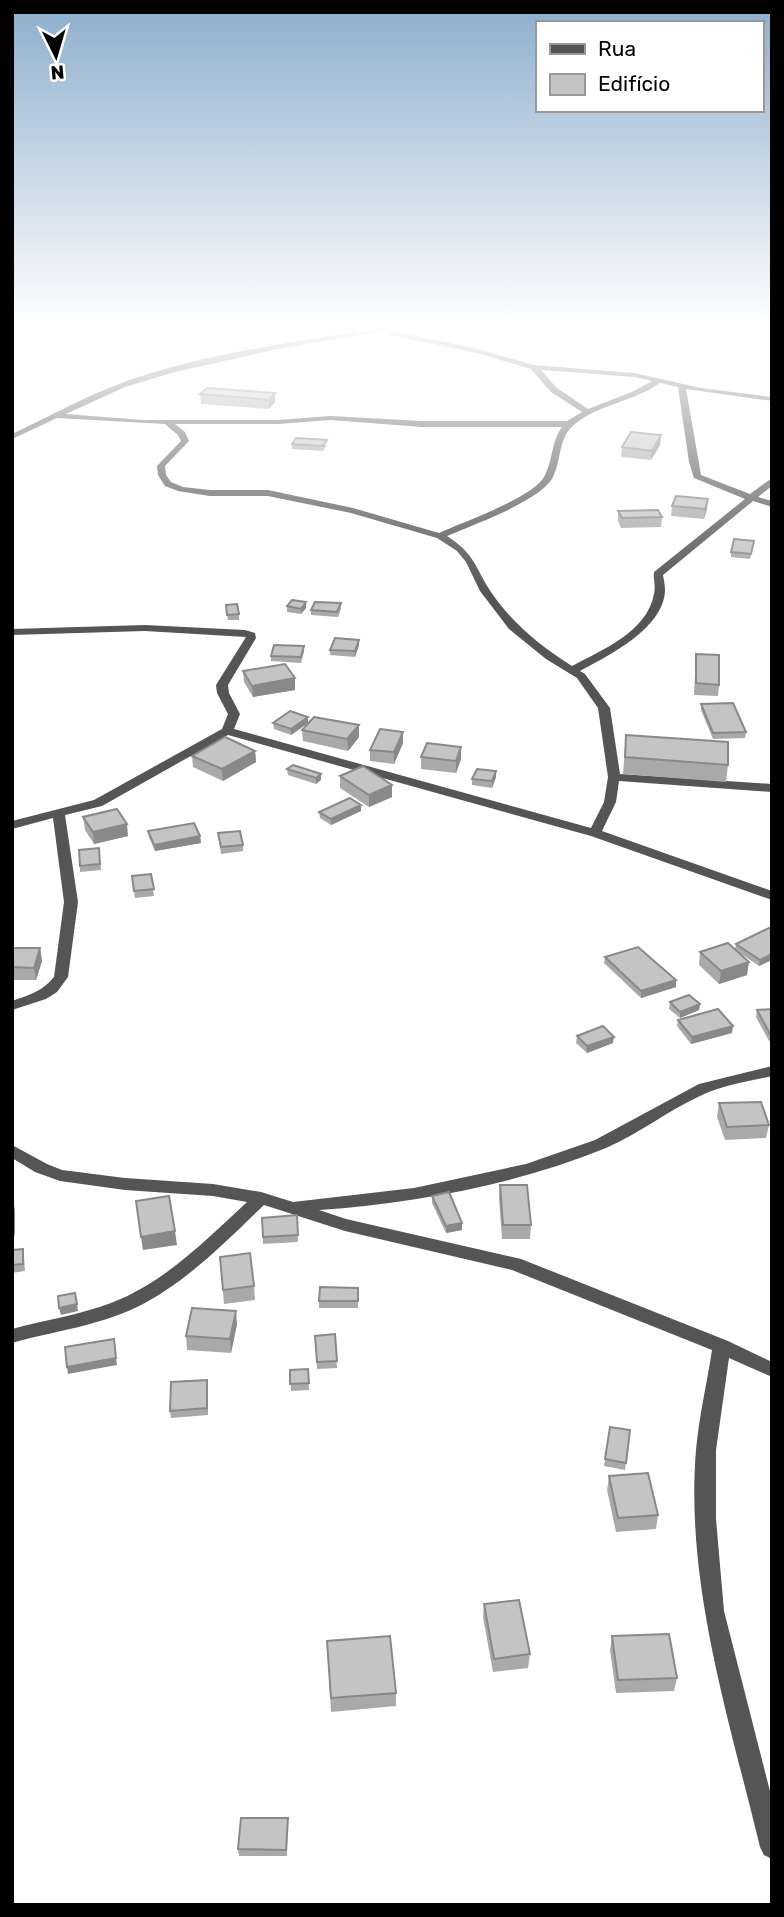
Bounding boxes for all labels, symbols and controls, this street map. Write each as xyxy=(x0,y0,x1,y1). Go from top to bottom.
north arrow xyxy=(21,21,91,91)
legend xyxy=(536,21,763,112)
text: Rua xyxy=(598,36,636,61)
text: N xyxy=(50,60,65,84)
text: Edifício xyxy=(598,71,670,96)

